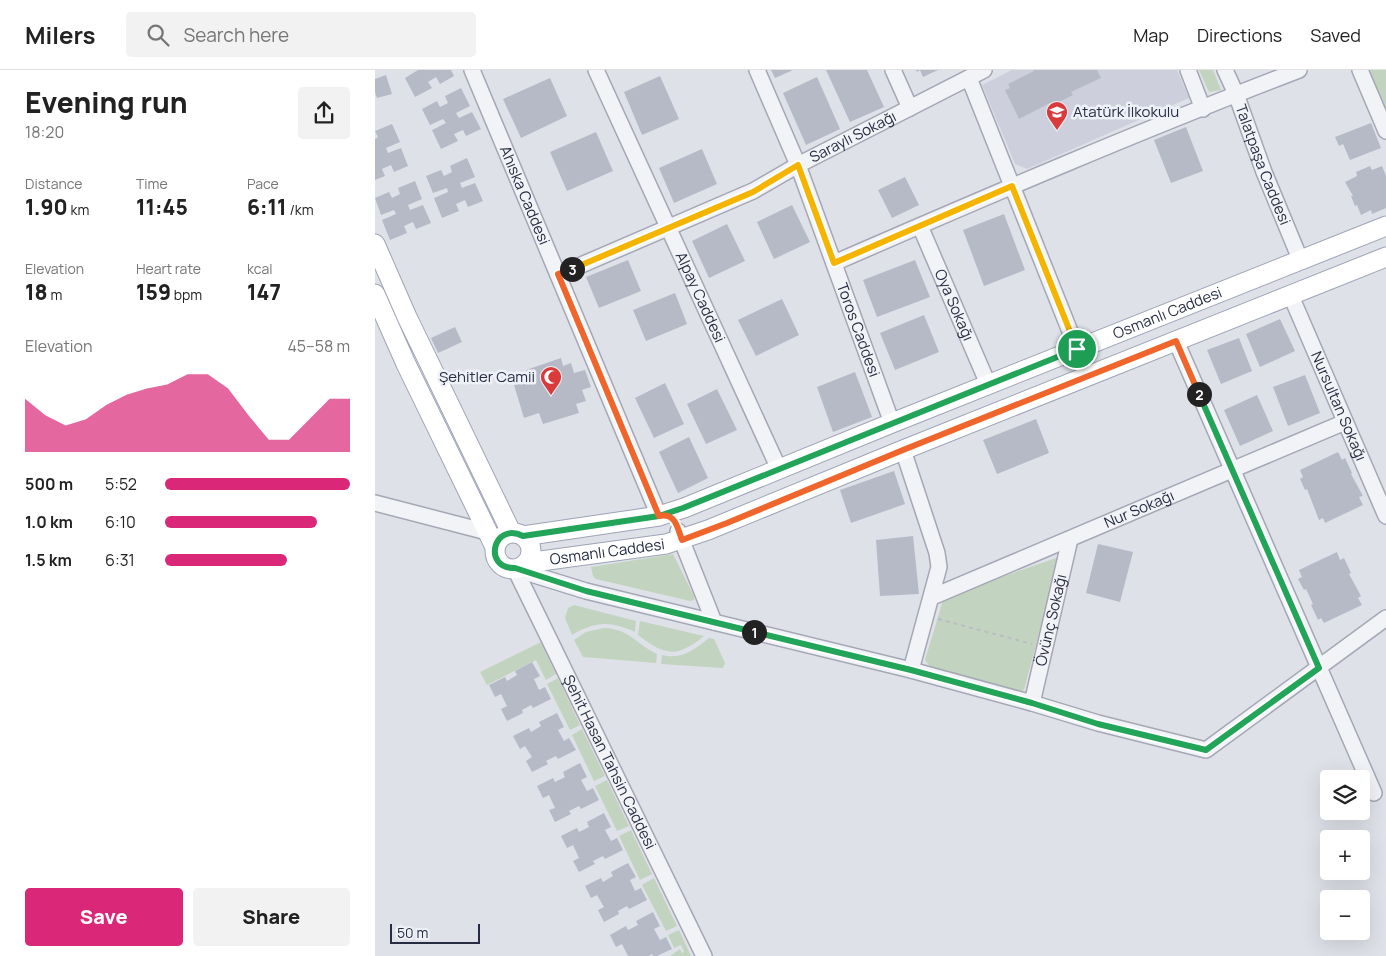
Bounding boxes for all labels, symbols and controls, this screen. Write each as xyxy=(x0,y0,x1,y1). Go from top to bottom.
search box xyxy=(126,12,476,57)
text: Milers xyxy=(25,18,96,51)
icon: search xyxy=(144,21,172,49)
text: Search here xyxy=(184,22,289,48)
text: Map xyxy=(1133,23,1169,47)
text: Directions xyxy=(1197,23,1282,47)
text: Saved xyxy=(1310,23,1361,47)
text: Evening run xyxy=(25,83,188,121)
button: share xyxy=(298,87,350,139)
school or university icon: Atatürk İlkokulu xyxy=(1045,100,1069,131)
place label: Atatürk İlkokulu xyxy=(1073,101,1179,122)
street label: Talatpaşa Caddesi xyxy=(1231,101,1296,228)
street label: Saraylı Sokağı xyxy=(806,106,900,167)
text: 18:20 xyxy=(25,121,64,143)
street label: Ahıska Caddesi xyxy=(495,142,555,248)
text: Distance xyxy=(25,174,82,193)
text: Time xyxy=(136,174,168,193)
text: Pace xyxy=(247,174,279,193)
text: 1.90 xyxy=(25,193,68,221)
text: 11:45 xyxy=(136,193,188,221)
text: 6:11 xyxy=(247,193,287,221)
text: km xyxy=(68,200,89,219)
text: /km xyxy=(287,200,314,219)
street label: Alpay Caddesi xyxy=(671,248,731,346)
pin: 3 xyxy=(559,256,585,282)
text: Elevation xyxy=(25,259,84,278)
text: Heart rate xyxy=(136,259,201,278)
text: kcal xyxy=(247,259,273,278)
text: 3 xyxy=(568,260,577,279)
street label: Oya Sokağı xyxy=(930,266,979,344)
text: 18 xyxy=(25,278,48,306)
text: 159 xyxy=(136,278,171,306)
text: 147 xyxy=(247,278,281,306)
street label: Toros Caddesi xyxy=(832,280,885,380)
street label: Osmanlı Caddesi xyxy=(1110,281,1225,344)
text: m xyxy=(48,285,62,304)
text: bpm xyxy=(171,285,202,304)
pin xyxy=(1056,328,1098,370)
text: Elevation xyxy=(25,335,93,357)
text: 45–58 m xyxy=(287,335,350,357)
icon: arrive xyxy=(1063,335,1091,363)
street label: Nursultan Sokağı xyxy=(1306,348,1372,464)
mosque icon: Şehitler Camii xyxy=(539,365,563,396)
place label: Şehitler Camii xyxy=(439,366,535,387)
pin: 2 xyxy=(1187,382,1211,406)
text: 2 xyxy=(1195,385,1204,404)
text: 500 m xyxy=(25,473,73,495)
text: 5:52 xyxy=(105,473,137,495)
street label: Nur Sokağı xyxy=(1101,485,1177,533)
text: 1.0 km xyxy=(25,511,73,533)
text: 6:10 xyxy=(105,511,136,533)
street label: Osmanlı Caddesi xyxy=(548,533,666,570)
text: 1.5 km xyxy=(25,549,72,571)
text: 6:31 xyxy=(105,549,135,571)
street label: Övünç Sokağı xyxy=(1030,572,1072,668)
pin: 1 xyxy=(741,620,767,644)
text: 1 xyxy=(751,623,758,642)
street label: Şehit Hasan Tahsin Caddesi xyxy=(558,671,661,853)
map controls xyxy=(1320,770,1370,940)
button: layers xyxy=(1320,770,1370,820)
button: + xyxy=(1320,830,1370,880)
button: Save xyxy=(25,888,183,946)
button: Share xyxy=(193,888,350,946)
button: − xyxy=(1320,890,1370,940)
scale bar xyxy=(390,921,480,944)
text: 50 m xyxy=(397,923,428,942)

